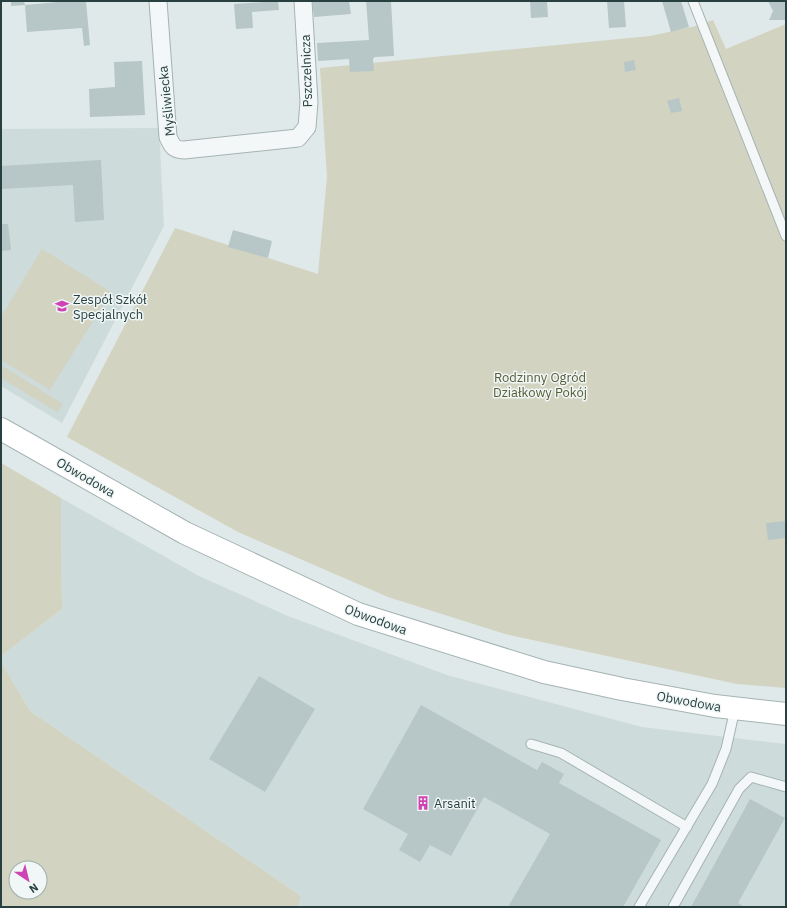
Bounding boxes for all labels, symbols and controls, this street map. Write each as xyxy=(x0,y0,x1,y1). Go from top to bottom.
street label: Pszczelnicza xyxy=(297,34,316,108)
street label: Myśliwiecka xyxy=(154,65,179,137)
place label: Zespół Szkół Specjalnych xyxy=(73,291,147,323)
school or university icon: Zespół Szkół Specjalnych xyxy=(54,298,70,314)
park label: Rodzinny Ogród Działkowy Pokój xyxy=(493,369,587,401)
street label: Obwodowa xyxy=(53,454,118,501)
street label: Obwodowa xyxy=(342,600,410,639)
street label: Obwodowa xyxy=(655,687,723,716)
building icon: Arsanit xyxy=(415,795,431,811)
place label: Arsanit xyxy=(434,795,476,812)
north arrow xyxy=(8,860,48,900)
text: N xyxy=(26,880,41,896)

